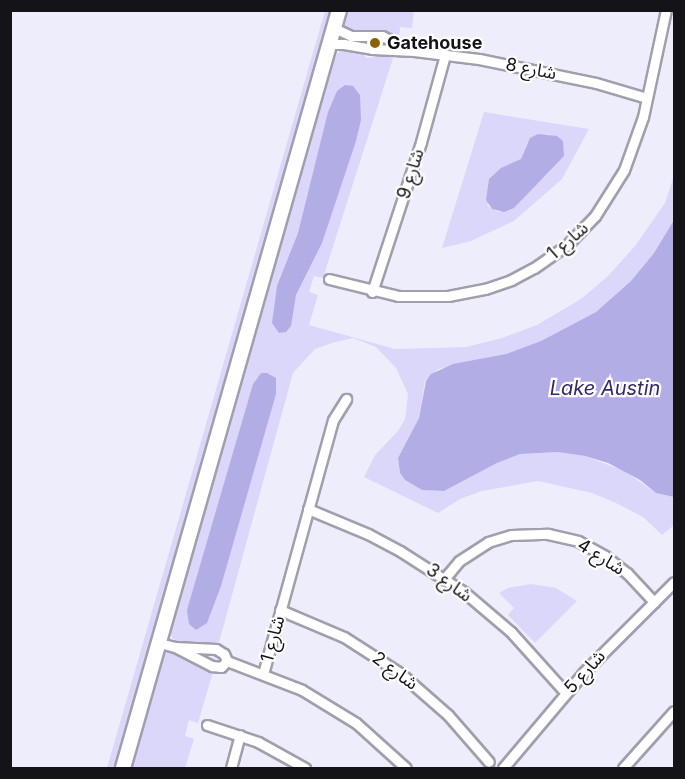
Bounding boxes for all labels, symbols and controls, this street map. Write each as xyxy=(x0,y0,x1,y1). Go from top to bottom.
place label: Gatehouse xyxy=(387,32,482,54)
marker: Gatehouse xyxy=(368,36,382,50)
street label: شارع 8 xyxy=(504,54,558,84)
street label: شارع 9 xyxy=(393,146,429,202)
street label: شارع 1 xyxy=(543,217,593,265)
water label: Lake Austin xyxy=(550,376,660,400)
street label: شارع 4 xyxy=(573,534,629,580)
street label: شارع 3 xyxy=(422,559,476,607)
street label: شارع 1 xyxy=(256,613,290,665)
street label: شارع 5 xyxy=(560,646,610,698)
street label: شارع 2 xyxy=(368,647,422,695)

